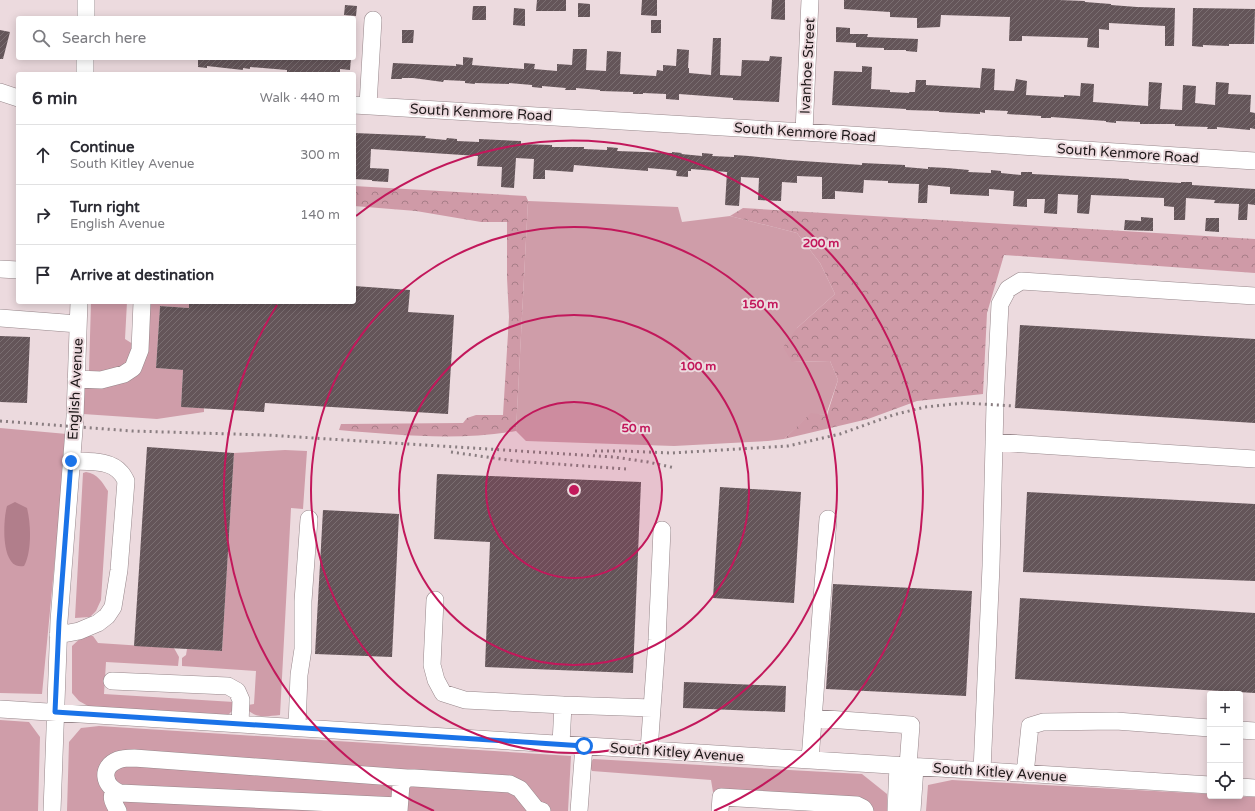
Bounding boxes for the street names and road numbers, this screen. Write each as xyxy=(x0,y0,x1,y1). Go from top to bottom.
street label: Ivanhoe Street xyxy=(796,17,819,115)
street label: South Kenmore Road xyxy=(409,100,552,125)
street label: South Kenmore Road xyxy=(733,119,877,146)
street label: South Kenmore Road xyxy=(1056,140,1200,167)
street label: English Avenue xyxy=(64,338,87,440)
street label: South Kitley Avenue xyxy=(610,739,744,766)
street label: South Kitley Avenue xyxy=(933,759,1067,786)

